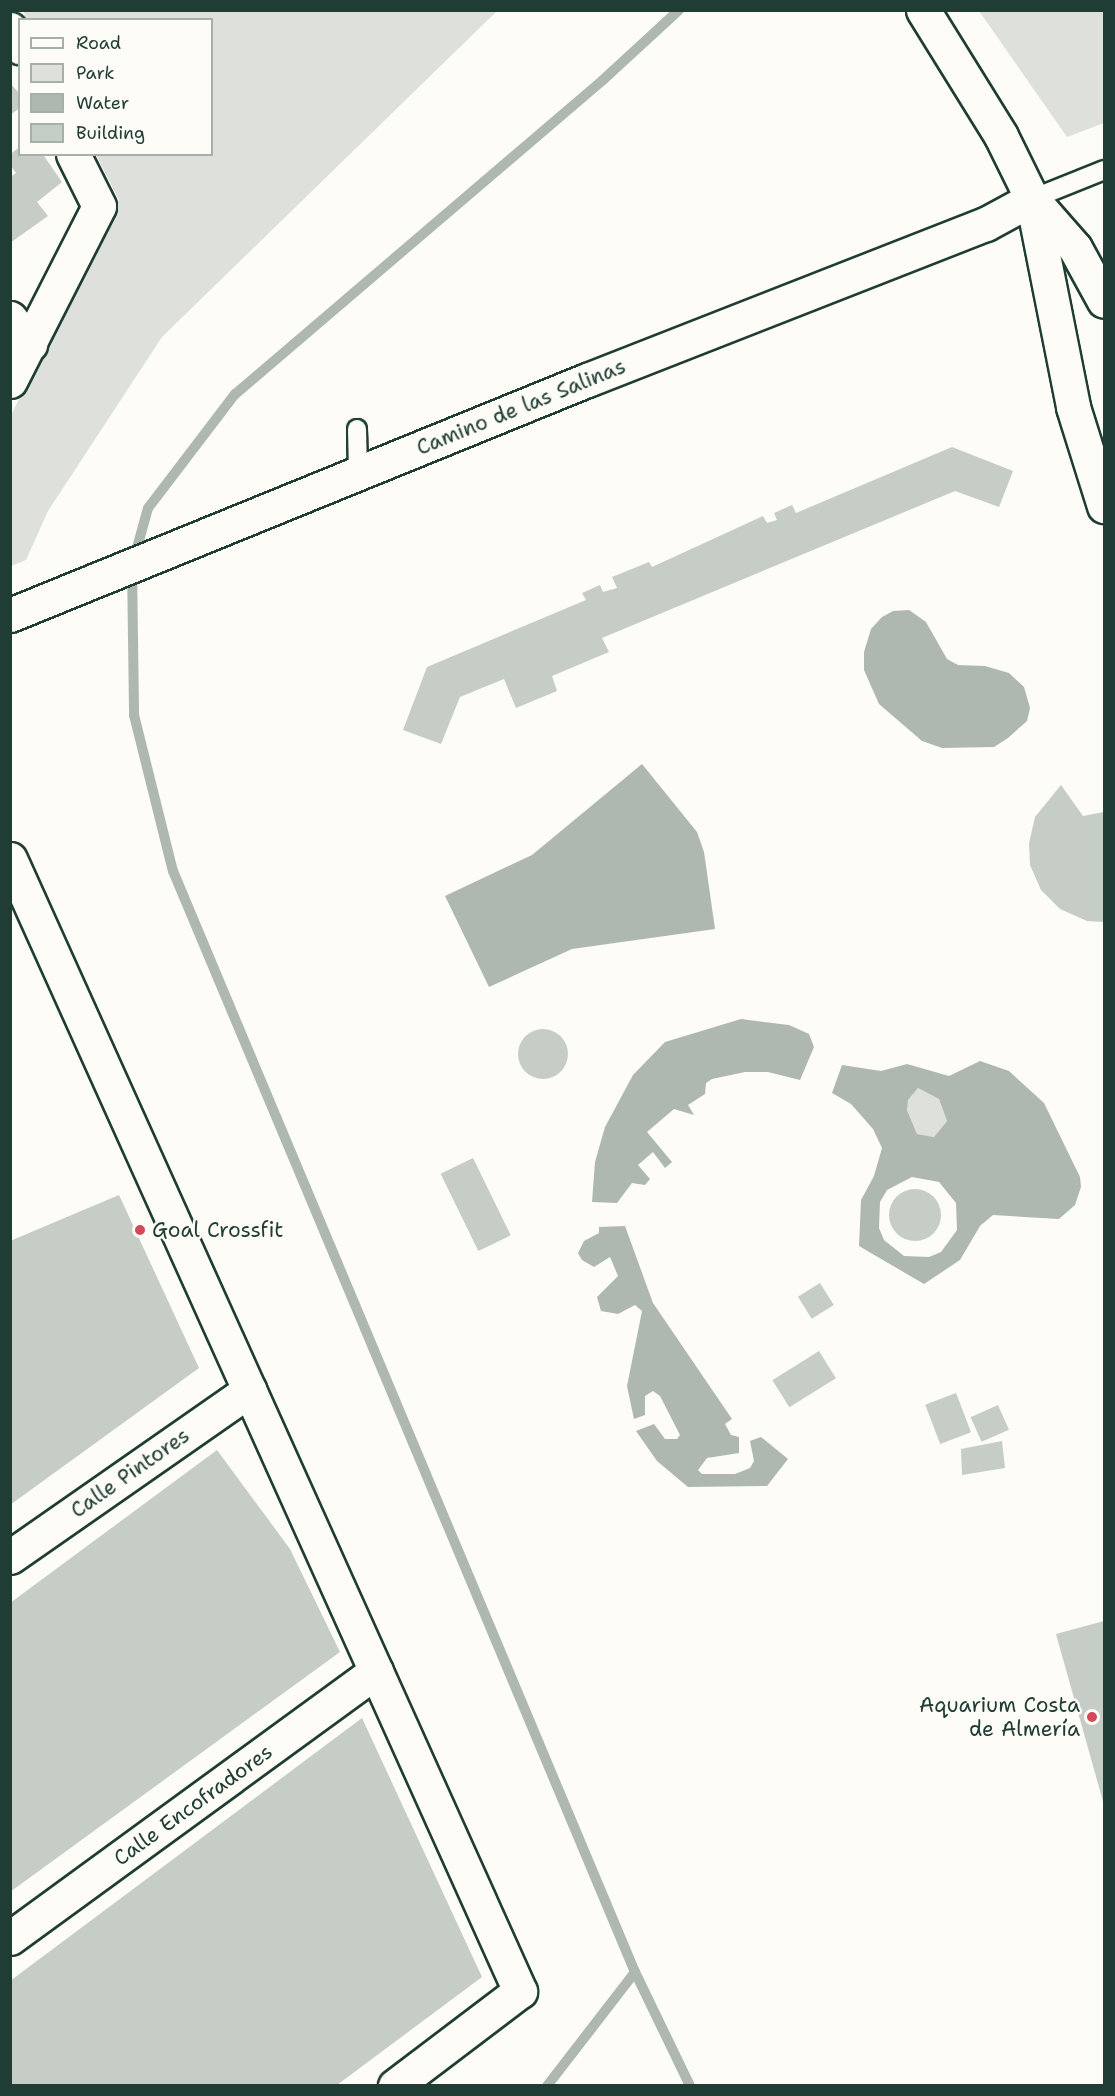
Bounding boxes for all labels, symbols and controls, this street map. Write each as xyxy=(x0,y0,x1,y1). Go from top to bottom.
legend xyxy=(18,18,213,156)
text: Road xyxy=(76,31,121,55)
text: Park xyxy=(76,61,115,85)
text: Water xyxy=(76,91,129,115)
text: Building xyxy=(76,121,145,145)
street label: Camino de las Salinas xyxy=(413,353,629,461)
place label: Goal Crossfit xyxy=(152,1217,283,1243)
marker: Goal Crossfit xyxy=(133,1223,147,1237)
street label: Calle Pintores xyxy=(66,1423,194,1523)
place label: Aquarium Costa de Almería xyxy=(919,1692,1080,1742)
marker: Aquarium Costa de Almería xyxy=(1085,1710,1099,1724)
street label: Calle Encofradores xyxy=(109,1739,277,1871)

